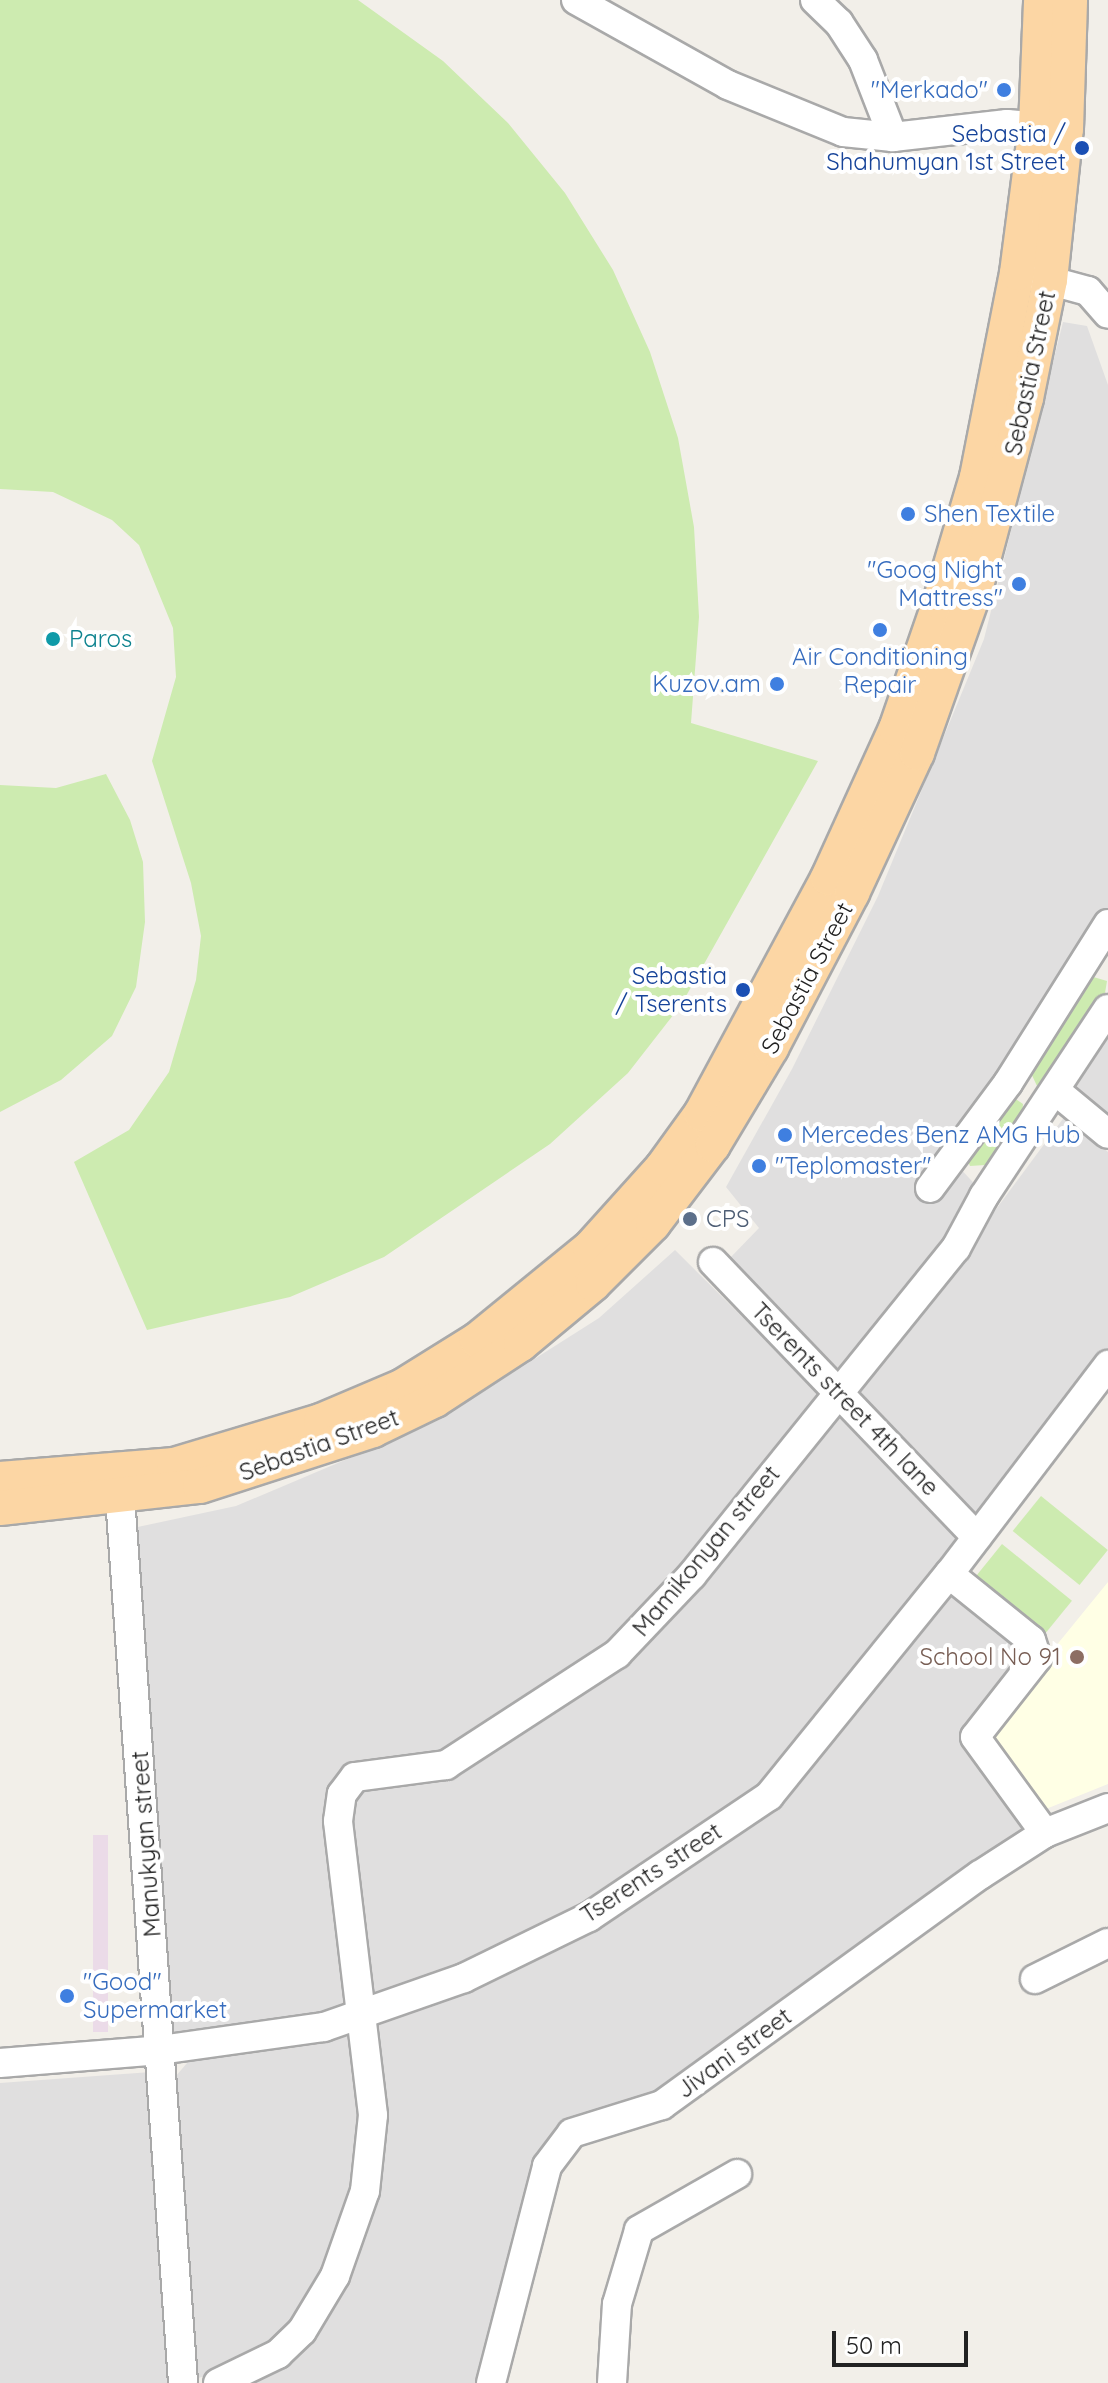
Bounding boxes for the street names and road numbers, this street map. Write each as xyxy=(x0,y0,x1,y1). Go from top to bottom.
street label: Sebastia Street xyxy=(999,288,1061,458)
street label: Sebastia Street xyxy=(755,897,859,1059)
street label: Tserents street 4th lane xyxy=(745,1296,945,1502)
street label: Sebastia Street xyxy=(235,1403,403,1487)
street label: Mamikonyan street xyxy=(626,1460,786,1642)
street label: Manukyan street xyxy=(125,1750,167,1938)
street label: Tserents street xyxy=(575,1817,727,1929)
street label: Jivani street xyxy=(671,2002,797,2104)

